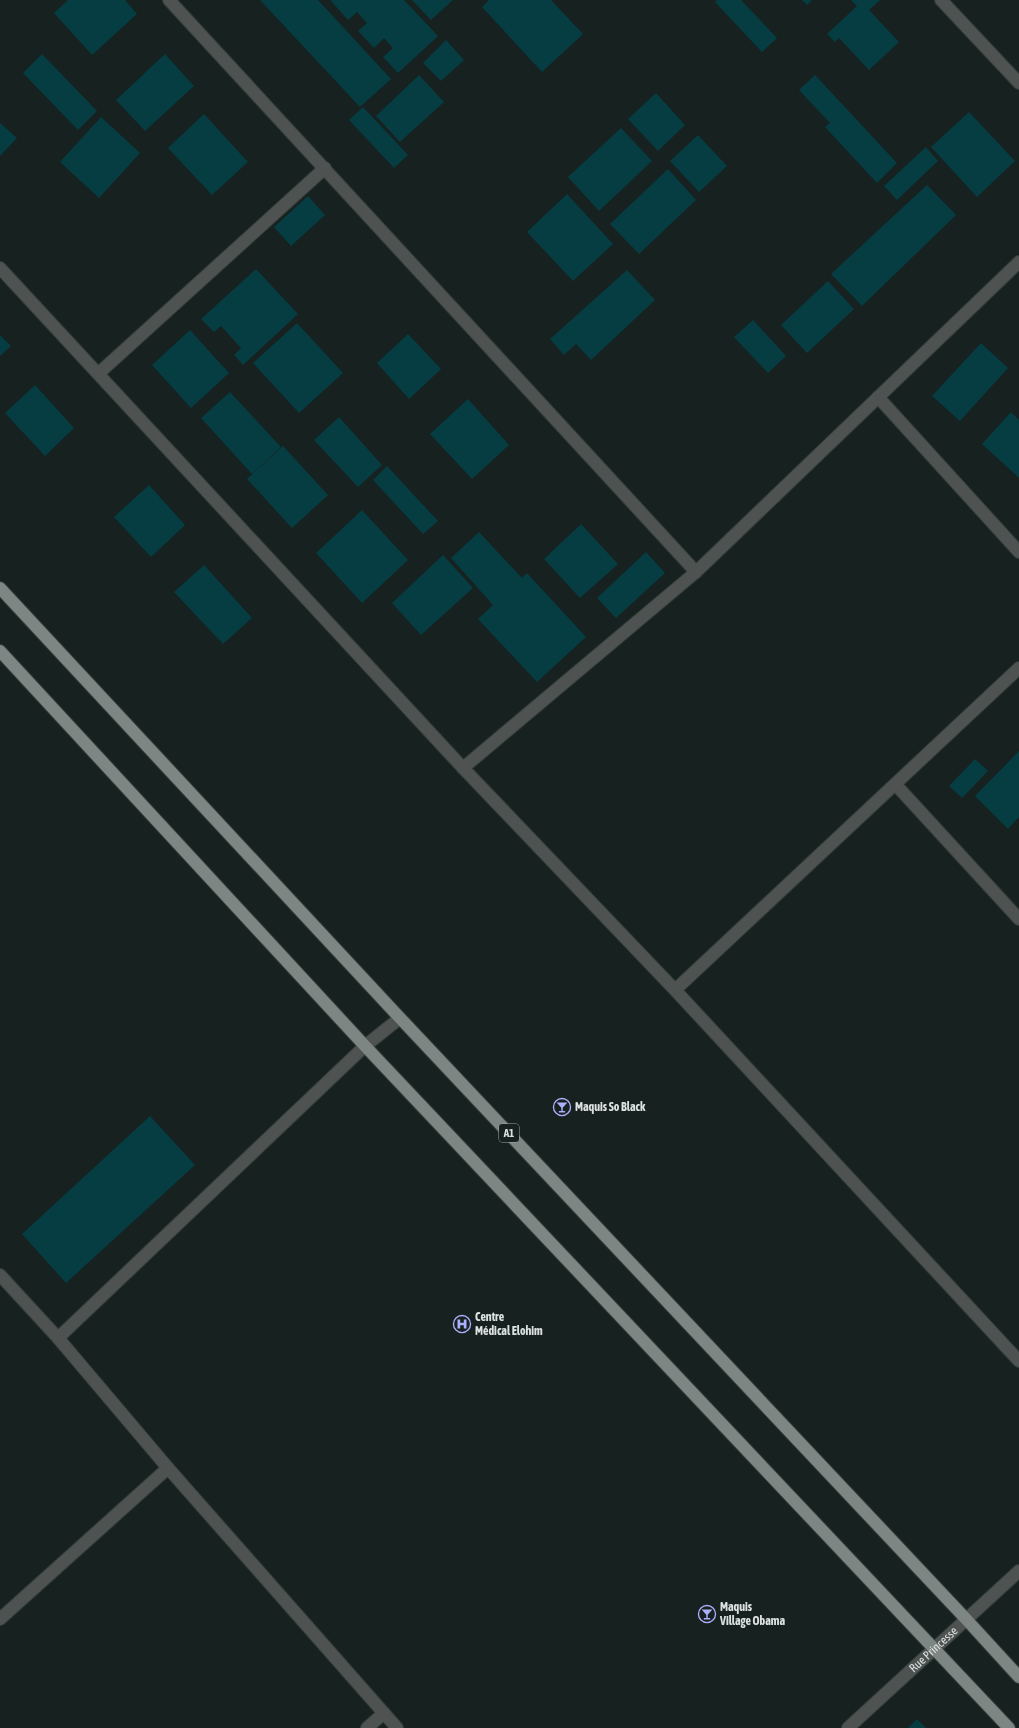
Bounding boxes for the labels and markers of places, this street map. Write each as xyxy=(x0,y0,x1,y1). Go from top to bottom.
bar icon: Maquis So Black xyxy=(552,1097,572,1117)
place label: Maquis So Black xyxy=(575,1100,646,1114)
place label: Centre Médical Elohim xyxy=(475,1310,543,1338)
hospital icon: Centre Médical Elohim xyxy=(452,1314,472,1334)
place label: Maquis Village Obama xyxy=(719,1600,786,1628)
bar icon: Maquis Village Obama xyxy=(697,1604,717,1624)

